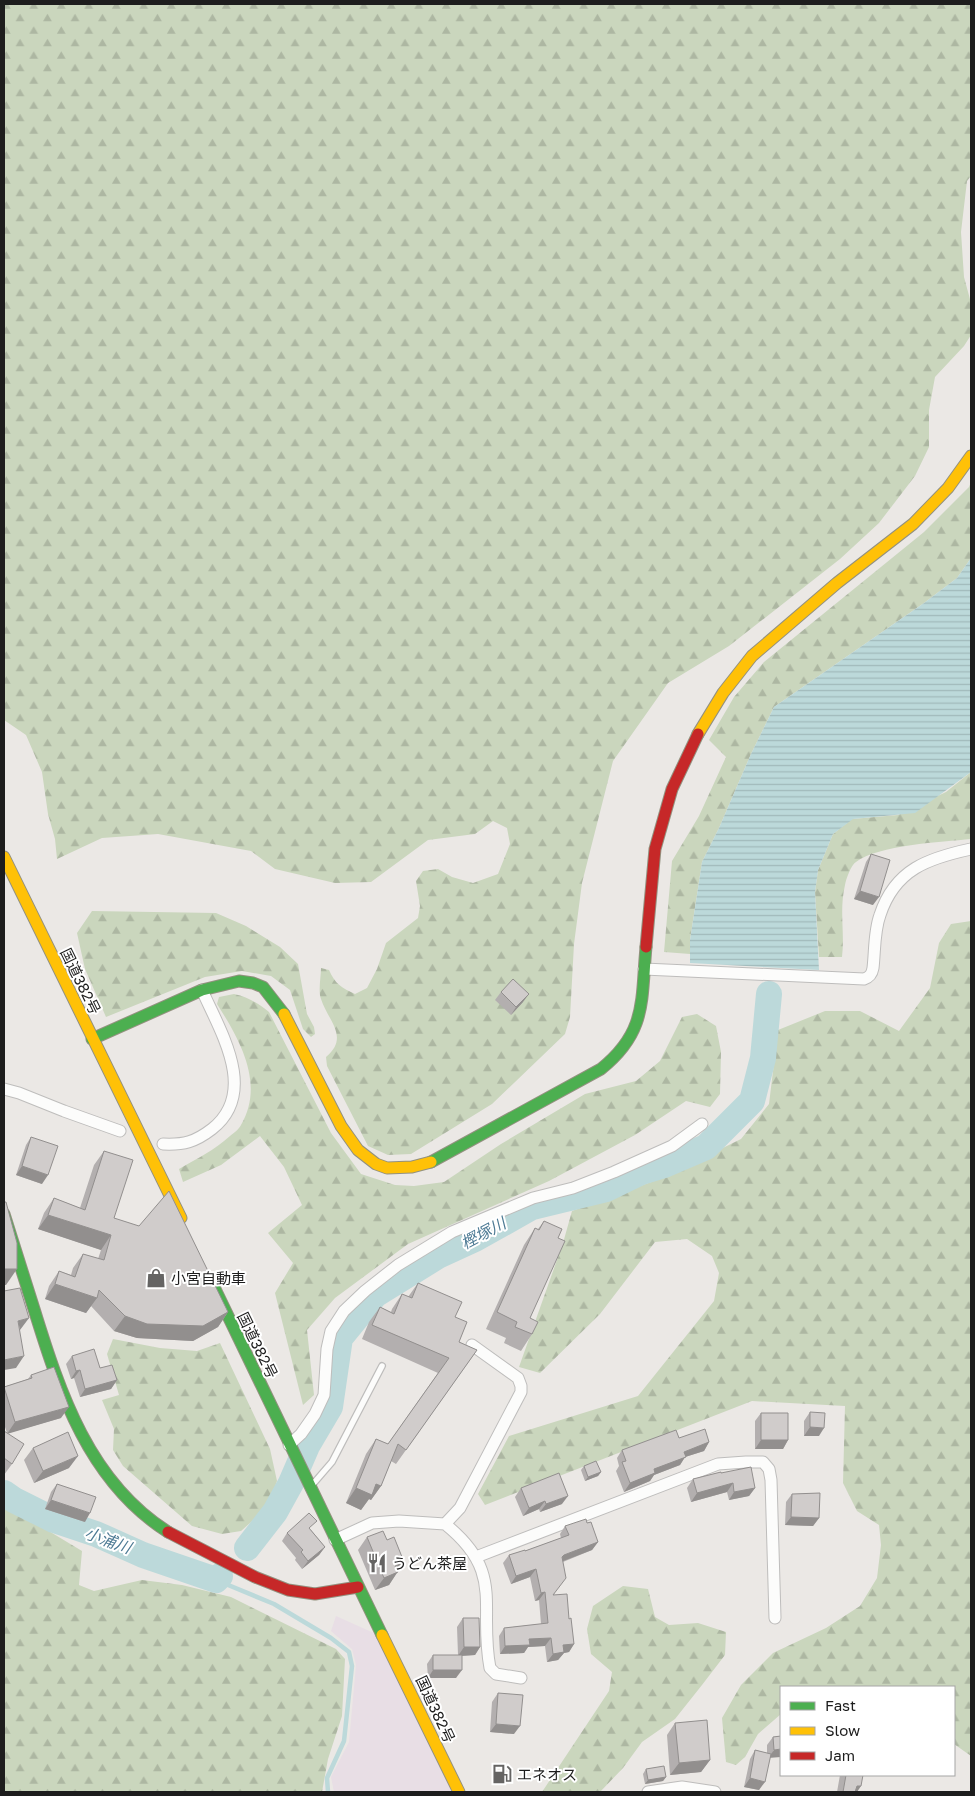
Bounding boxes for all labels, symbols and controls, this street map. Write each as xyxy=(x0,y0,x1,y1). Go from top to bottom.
street label: 国道382号 xyxy=(57,945,105,1017)
water label: 樫塚川 xyxy=(457,1212,511,1253)
shop icon: 小宮自動車 xyxy=(145,1267,167,1289)
place label: 小宮自動車 xyxy=(171,1269,246,1287)
street label: 国道382号 xyxy=(234,1309,282,1381)
water label: 小浦川 xyxy=(82,1522,136,1558)
restaurant icon: うどん茶屋 xyxy=(366,1552,388,1574)
place label: うどん茶屋 xyxy=(392,1554,467,1572)
street label: 国道382号 xyxy=(413,1673,459,1745)
legend xyxy=(780,1686,955,1776)
text: Fast xyxy=(825,1696,856,1714)
text: Slow xyxy=(825,1721,860,1739)
text: Jam xyxy=(825,1746,855,1764)
fuel station icon: エネオス xyxy=(491,1763,513,1785)
place label: エネオス xyxy=(517,1765,577,1783)

